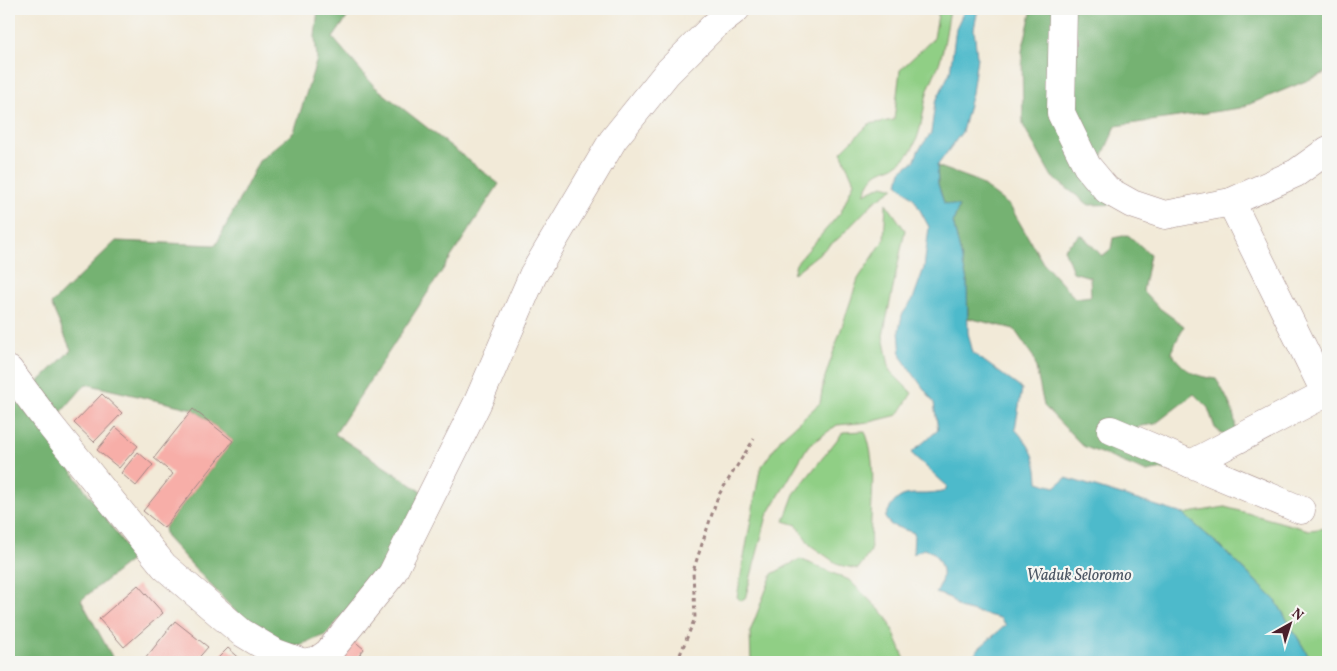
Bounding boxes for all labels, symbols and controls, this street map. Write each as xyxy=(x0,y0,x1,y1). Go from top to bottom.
water label: Waduk Seloromo xyxy=(1027,565,1132,587)
north arrow xyxy=(1264,598,1314,648)
text: N xyxy=(1287,604,1307,626)

